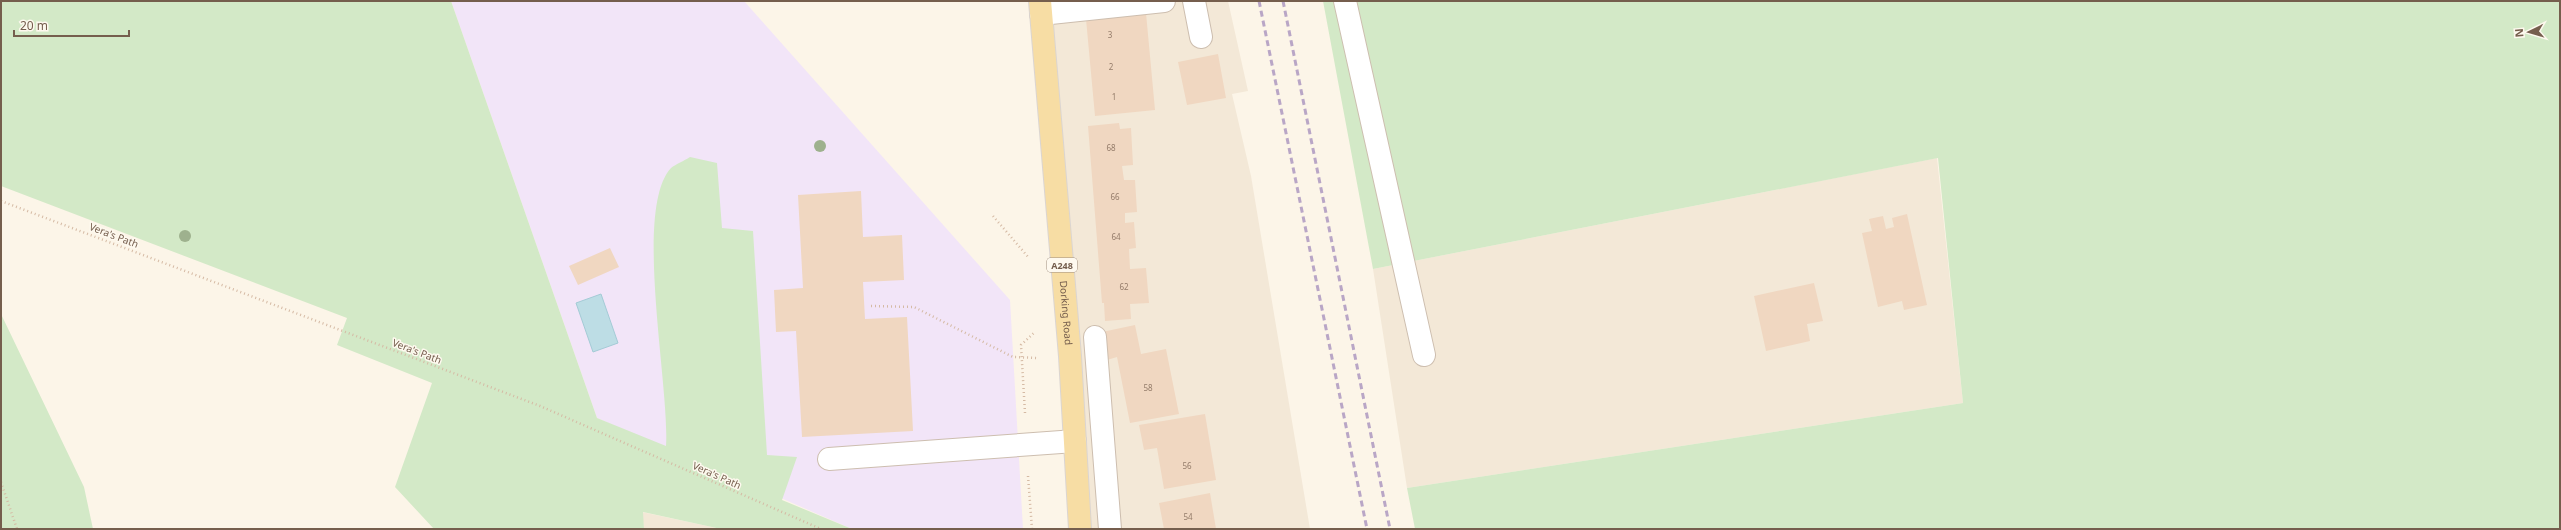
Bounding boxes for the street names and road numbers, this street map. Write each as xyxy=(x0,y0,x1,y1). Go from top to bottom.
street label: Vera's Path xyxy=(87,219,141,251)
road number: A248 xyxy=(1047,258,1077,272)
street label: Dorking Road xyxy=(1057,280,1076,346)
street label: Vera's Path xyxy=(390,335,444,367)
street label: Vera's Path xyxy=(691,458,743,492)

